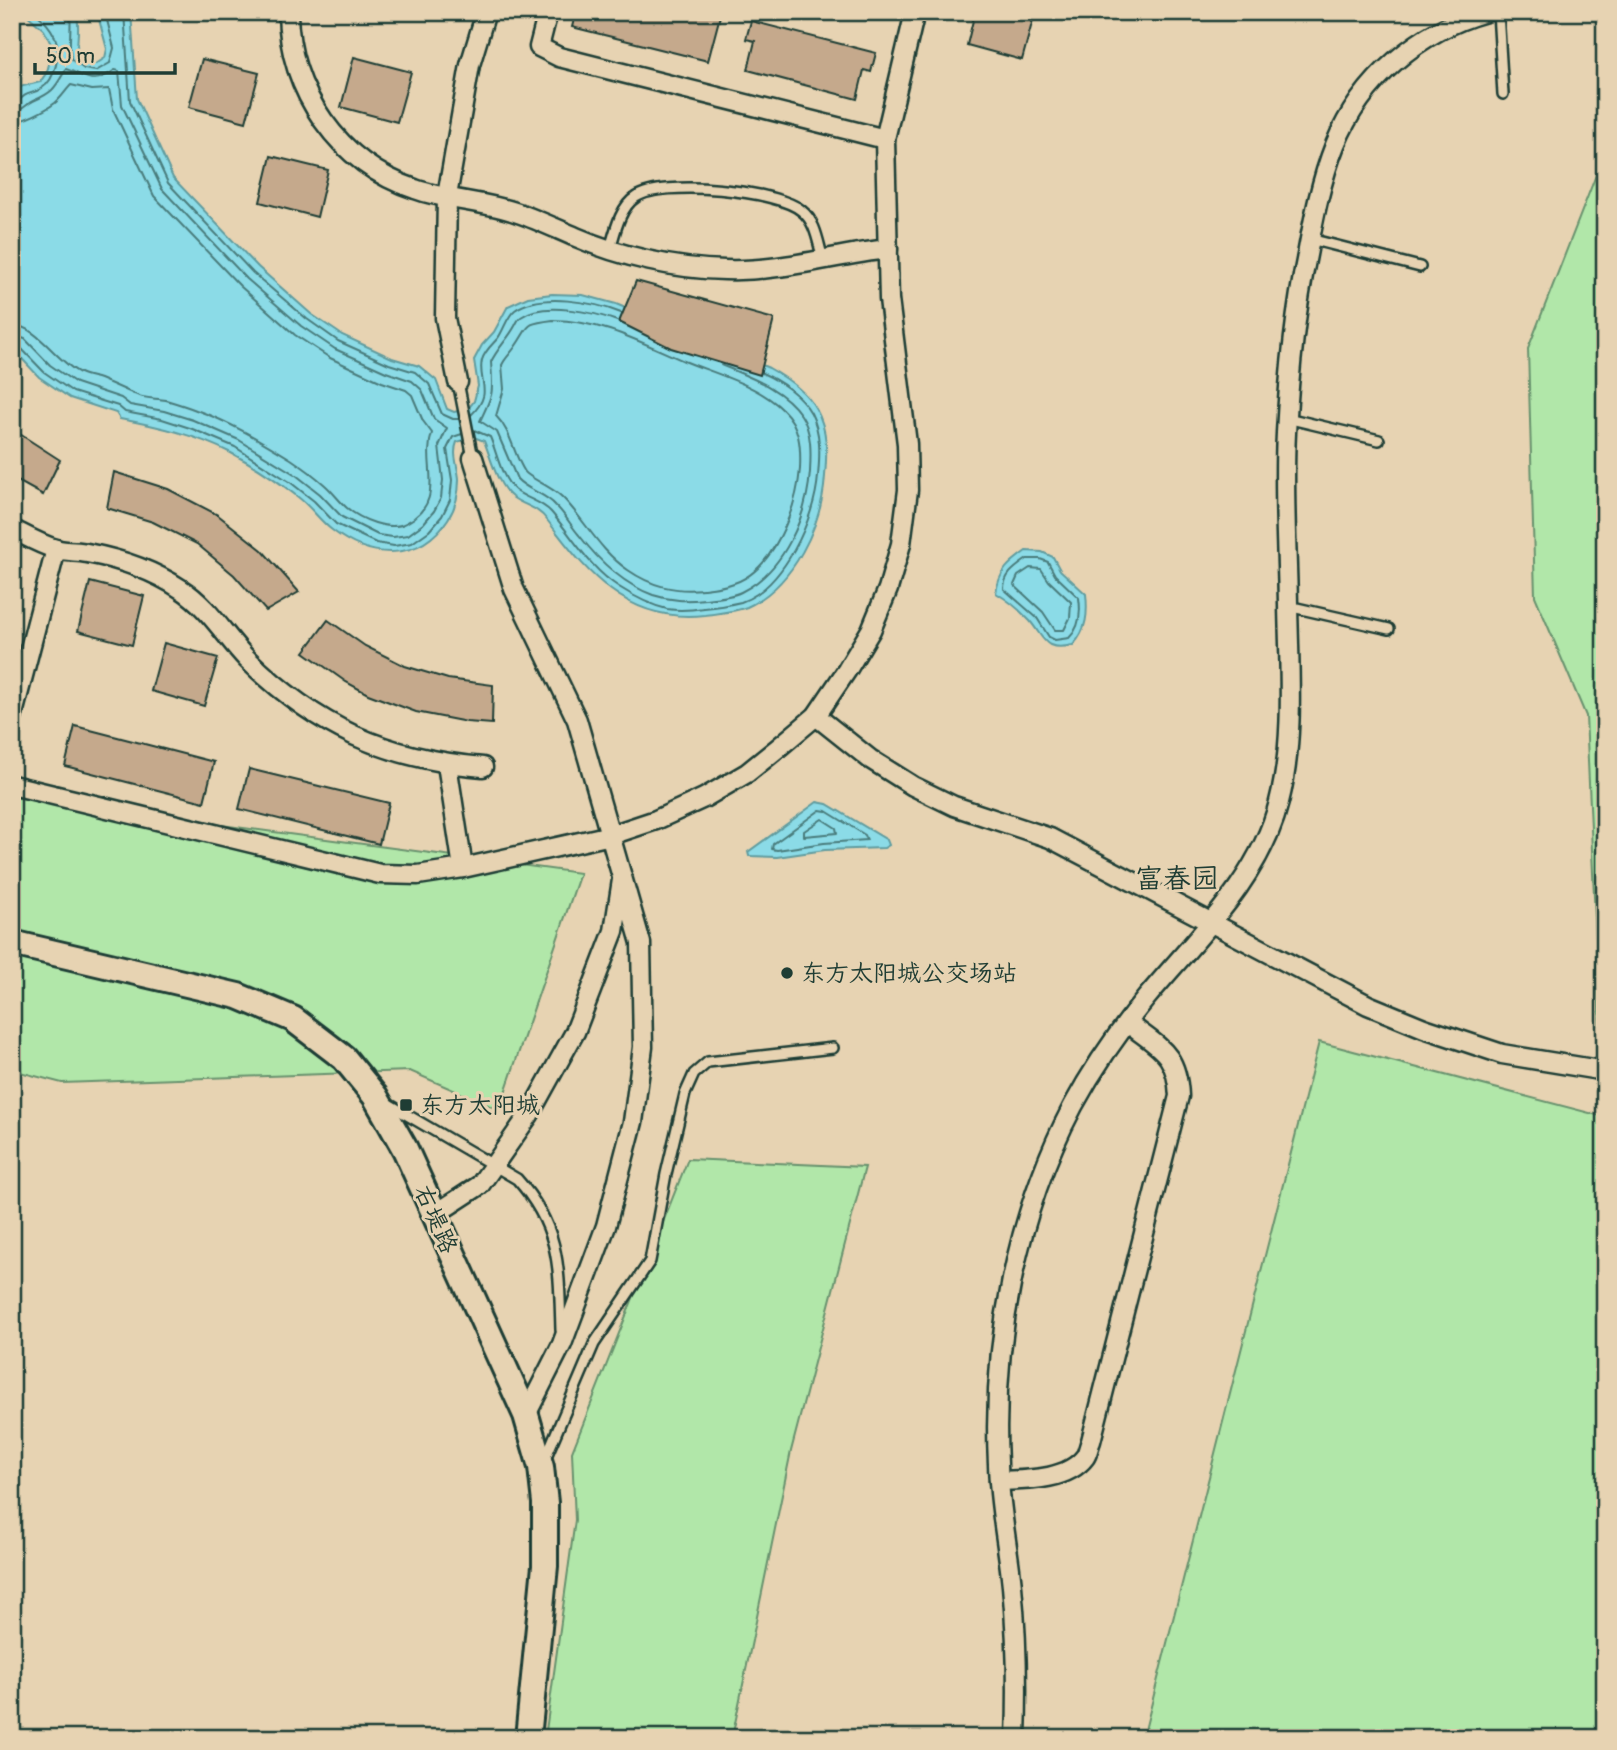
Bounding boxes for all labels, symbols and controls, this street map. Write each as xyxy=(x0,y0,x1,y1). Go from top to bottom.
scale bar xyxy=(35,32,175,76)
text: 50 m xyxy=(46,43,95,70)
district label: 富春园 xyxy=(1135,862,1219,897)
place label: 东方太阳城公交场站 xyxy=(801,959,1017,988)
marker: 东方太阳城公交场站 xyxy=(779,965,795,981)
place label: 东方太阳城 xyxy=(420,1091,540,1120)
marker: 东方太阳城 xyxy=(398,1097,414,1113)
street label: 右堤路 xyxy=(408,1180,463,1258)

